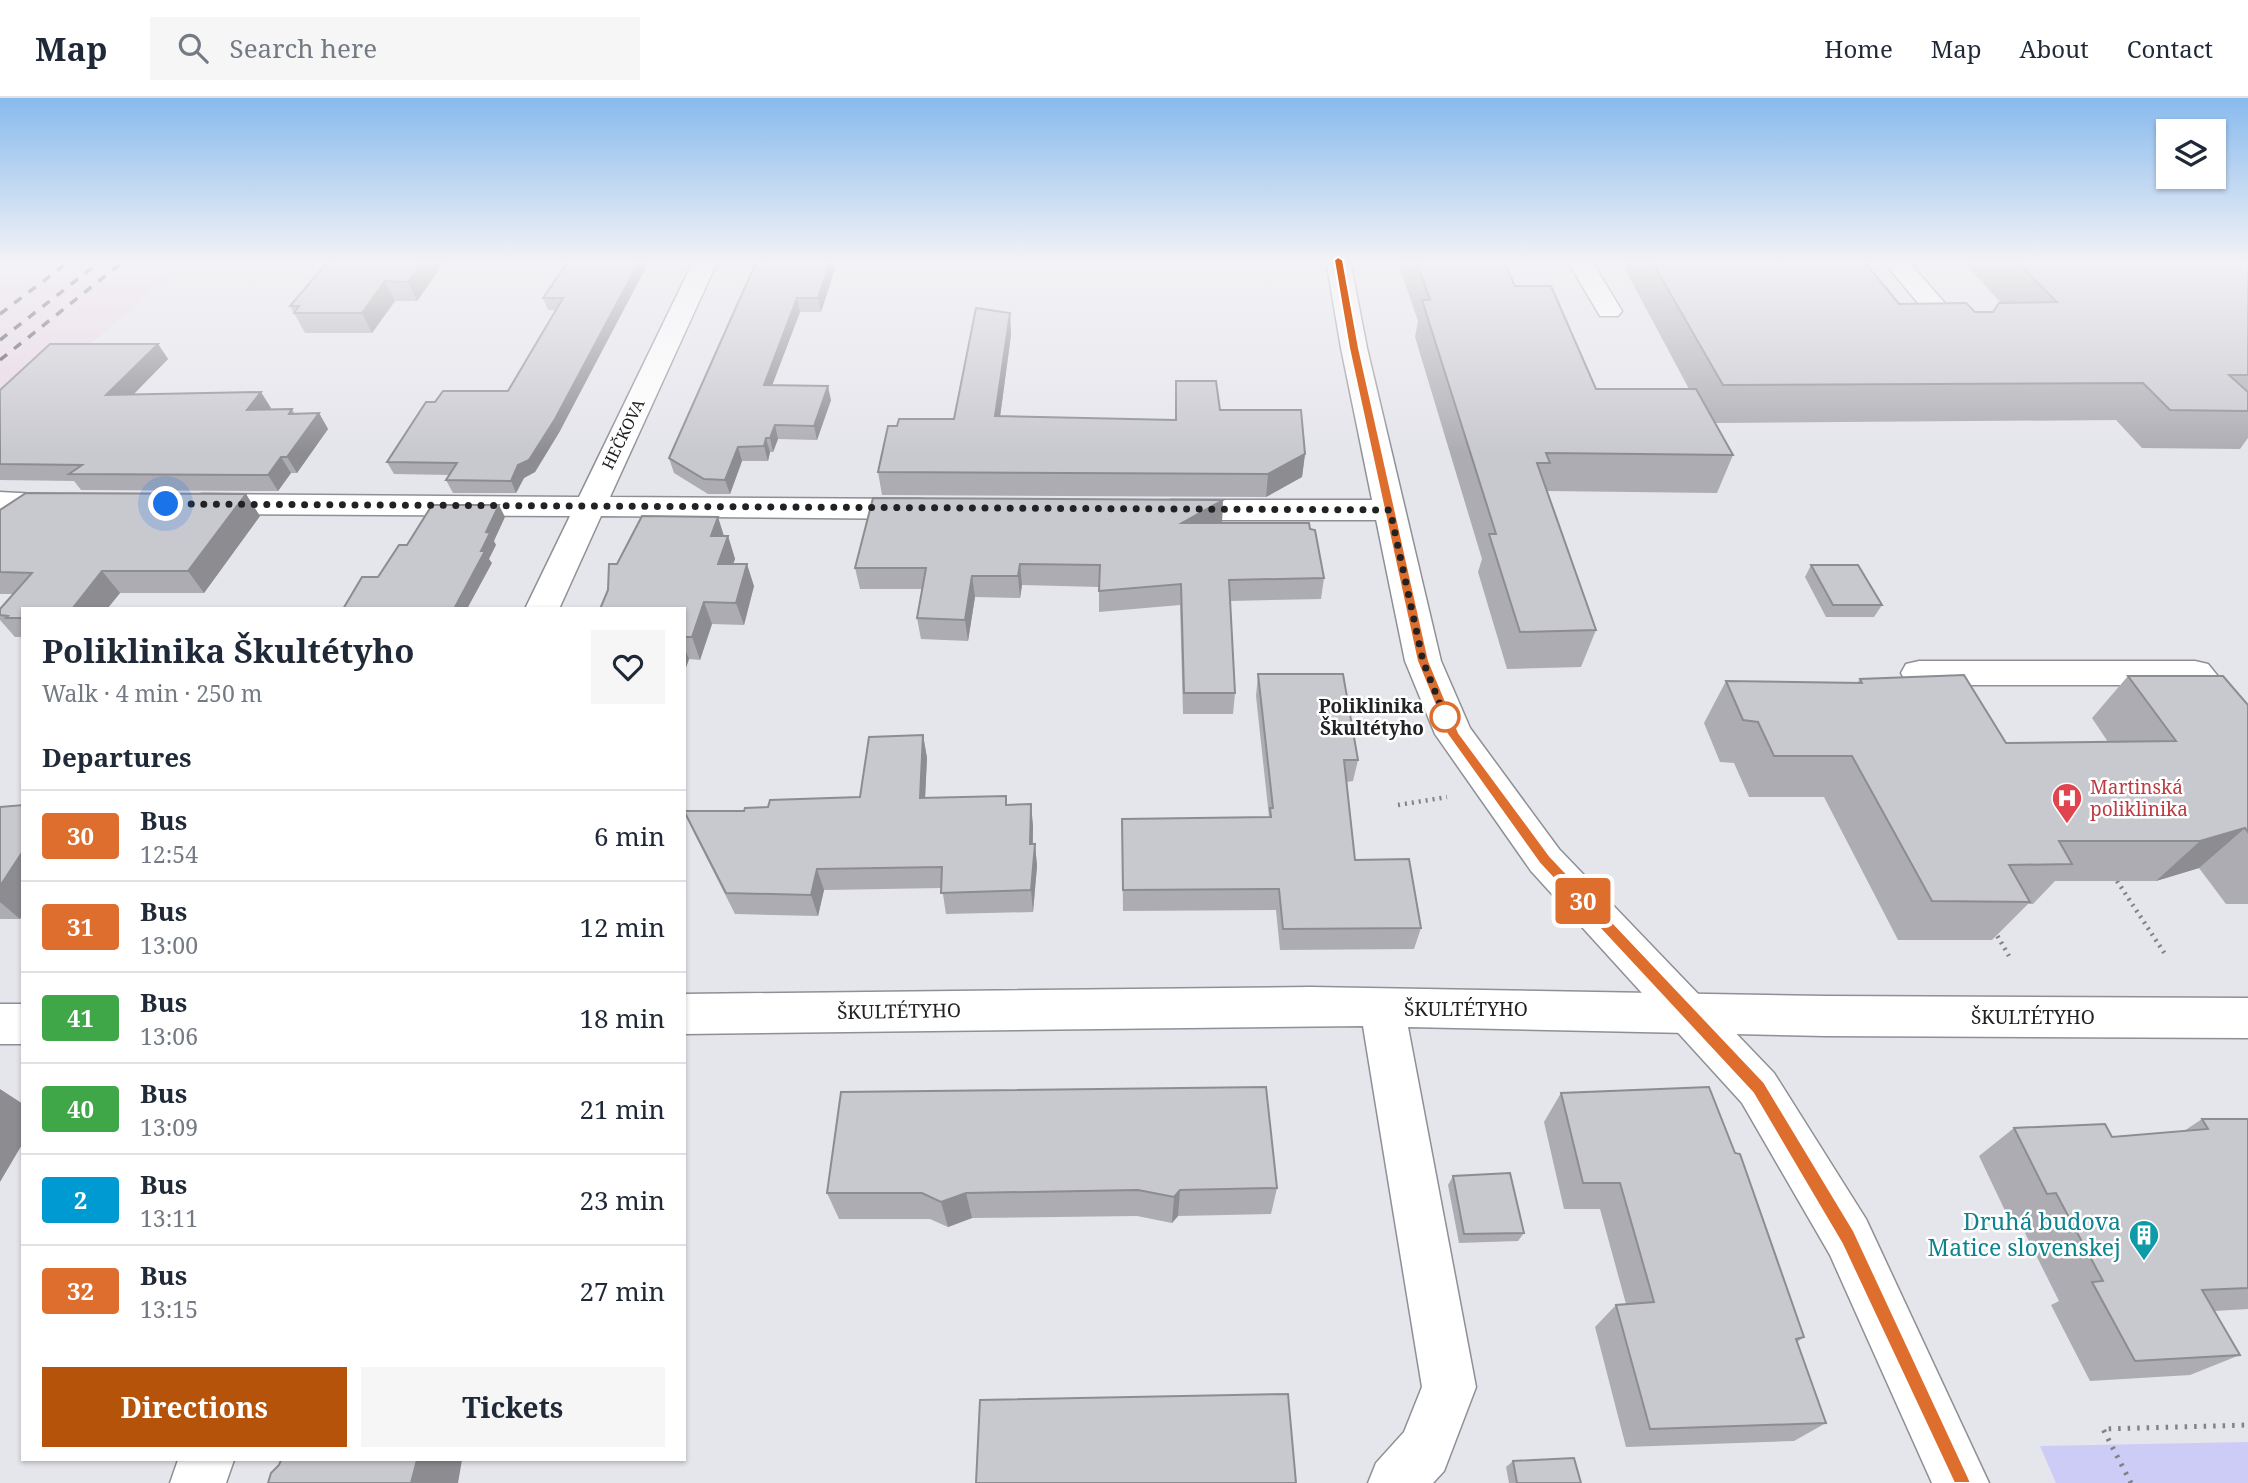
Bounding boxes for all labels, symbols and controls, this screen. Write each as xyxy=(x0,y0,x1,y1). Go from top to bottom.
search box xyxy=(150,17,640,80)
text: Map xyxy=(35,26,108,71)
icon: search xyxy=(174,29,212,67)
text: Search here xyxy=(230,30,377,66)
text: Home xyxy=(1824,32,1893,65)
text: Map xyxy=(1931,32,1982,65)
text: About xyxy=(2020,32,2089,65)
text: Contact xyxy=(2127,32,2213,65)
map controls xyxy=(2156,119,2226,189)
button: layers xyxy=(2156,119,2226,189)
street label: HEČKOVA xyxy=(597,395,650,473)
your location xyxy=(148,486,183,521)
text: Poliklinika Škultétyho xyxy=(42,628,415,673)
button: heart xyxy=(591,630,665,704)
text: Walk · 4 min · 250 m xyxy=(42,677,262,709)
place label: Poliklinika Škultétyho xyxy=(1318,693,1424,741)
marker: Poliklinika Škultétyho xyxy=(1430,702,1460,732)
text: Departures xyxy=(42,739,192,775)
place label: Martinská poliklinika xyxy=(2090,774,2188,822)
hospital icon: Martinská poliklinika xyxy=(2050,781,2084,825)
text: Bus xyxy=(140,802,187,838)
text: 6 min xyxy=(594,818,665,854)
text: 30 xyxy=(67,819,94,852)
text: 12:54 xyxy=(140,838,198,870)
line badge: 30 xyxy=(1552,878,1614,924)
text: 30 xyxy=(1569,884,1597,917)
text: Bus xyxy=(140,893,187,929)
text: 12 min xyxy=(580,909,665,945)
text: 31 xyxy=(67,910,94,943)
text: 13:00 xyxy=(140,929,198,961)
text: Bus xyxy=(140,984,187,1020)
street label: ŠKULTÉTYHO xyxy=(1404,996,1528,1022)
street label: ŠKULTÉTYHO xyxy=(837,997,961,1025)
text: 18 min xyxy=(580,1000,665,1036)
text: 41 xyxy=(67,1001,94,1034)
street label: ŠKULTÉTYHO xyxy=(1971,1004,2095,1030)
text: 13:06 xyxy=(140,1020,198,1052)
text: Bus xyxy=(140,1075,187,1111)
text: 21 min xyxy=(580,1091,665,1127)
text: 40 xyxy=(67,1092,94,1125)
text: 13:09 xyxy=(140,1111,198,1143)
text: Bus xyxy=(140,1166,187,1202)
text: 23 min xyxy=(580,1182,665,1218)
text: 2 xyxy=(74,1183,87,1216)
text: 13:11 xyxy=(140,1202,198,1234)
place label: Druhá budova Matice slovenskej xyxy=(1928,1205,2121,1263)
building icon: Druhá budova Matice slovenskej xyxy=(2127,1218,2161,1262)
text: Bus xyxy=(140,1257,187,1293)
text: 27 min xyxy=(580,1273,665,1309)
text: 32 xyxy=(67,1274,94,1307)
text: 13:15 xyxy=(140,1293,198,1325)
button: Directions xyxy=(42,1367,347,1447)
button: Tickets xyxy=(361,1367,665,1447)

